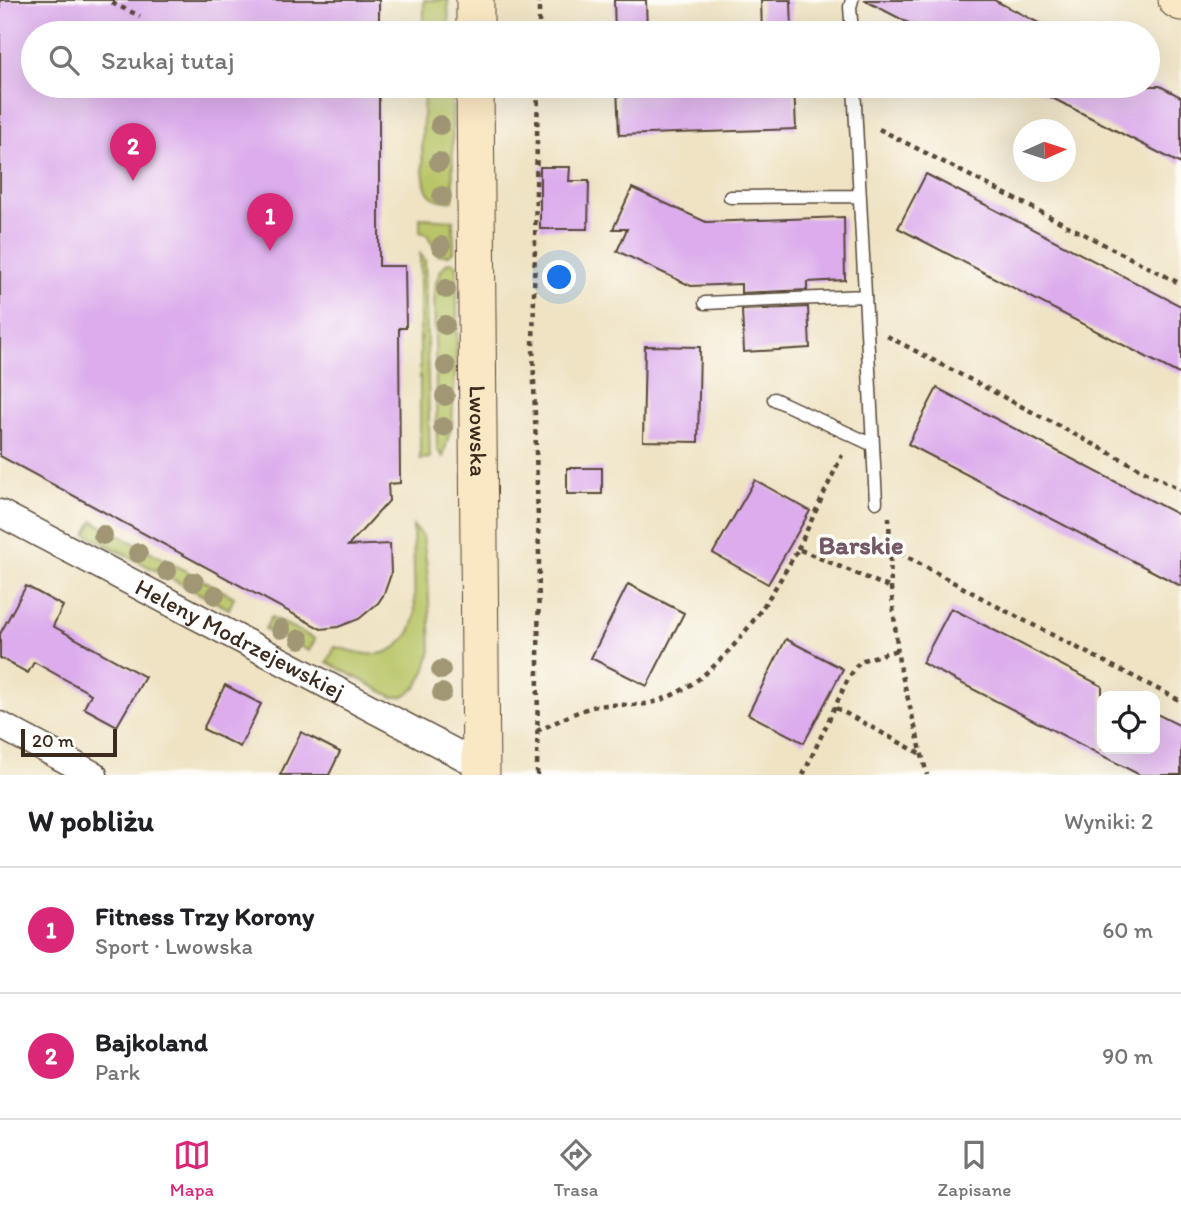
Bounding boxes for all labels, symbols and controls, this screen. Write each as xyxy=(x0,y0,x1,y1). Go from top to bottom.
search box xyxy=(21,21,1160,98)
icon: search xyxy=(45,41,83,79)
text: Szukaj tutaj xyxy=(101,44,234,76)
north arrow xyxy=(1013,119,1076,182)
pin: 2 xyxy=(110,123,156,181)
pin: 1 xyxy=(247,193,293,251)
your location xyxy=(542,260,576,294)
street label: Lwowska xyxy=(464,385,493,477)
district label: Barskie xyxy=(819,529,903,561)
street label: Heleny Modrzejewskiej xyxy=(131,572,350,706)
map controls xyxy=(1097,691,1160,754)
button: locate xyxy=(1097,691,1160,754)
scale bar xyxy=(21,726,117,758)
text: 20 m xyxy=(32,729,74,752)
text: W pobliżu xyxy=(28,802,154,839)
text: Wyniki: 2 xyxy=(1064,807,1153,835)
text: Fitness Trzy Korony xyxy=(95,900,314,932)
text: 1 xyxy=(46,916,56,944)
text: 60 m xyxy=(1102,916,1153,944)
text: Sport · Lwowska xyxy=(95,932,253,960)
text: Bajkoland xyxy=(95,1026,208,1058)
text: 2 xyxy=(45,1042,57,1070)
text: 90 m xyxy=(1102,1042,1153,1070)
text: Park xyxy=(95,1058,140,1086)
tab: Mapa xyxy=(170,1136,214,1201)
tab: Trasa xyxy=(553,1136,598,1201)
tab: Zapisane xyxy=(937,1136,1011,1201)

